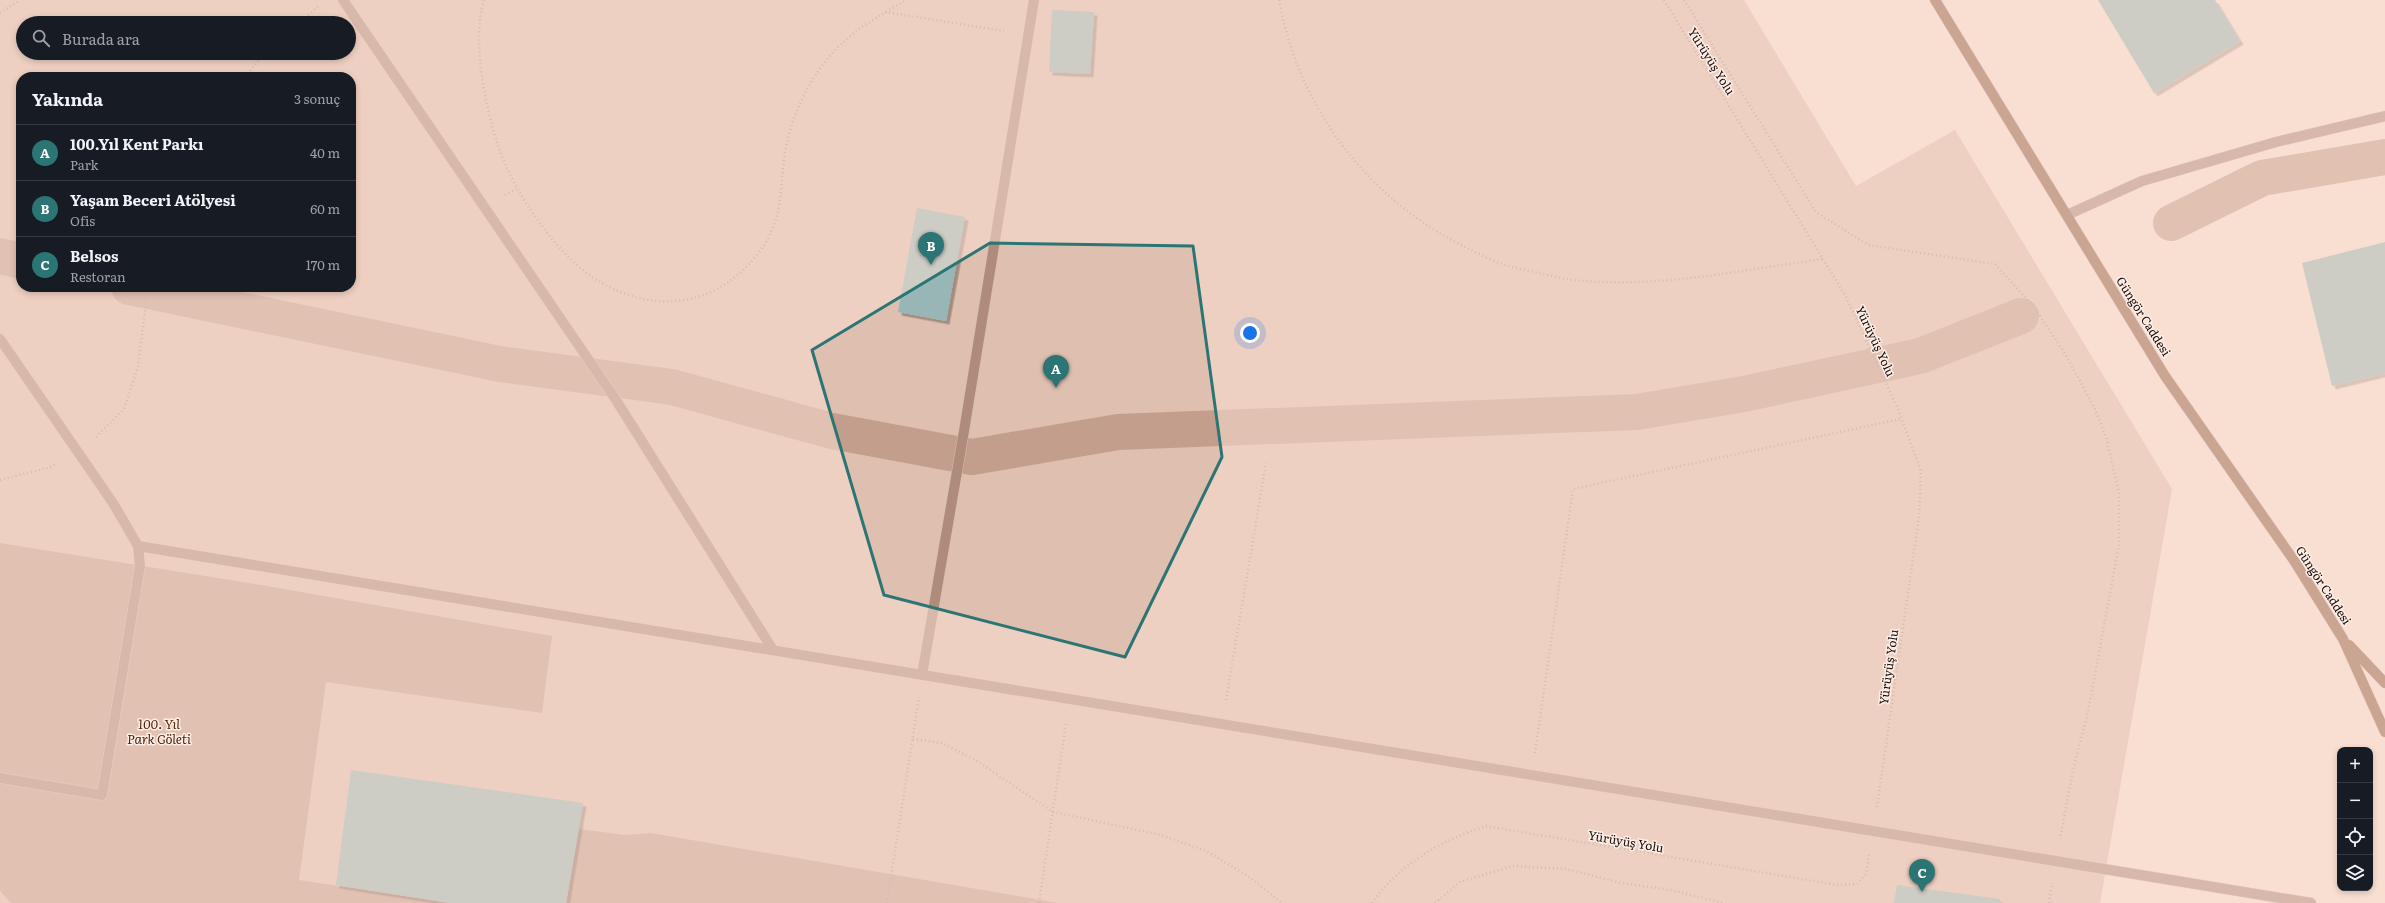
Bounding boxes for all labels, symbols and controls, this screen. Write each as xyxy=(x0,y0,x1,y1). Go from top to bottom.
search box xyxy=(16,16,356,60)
street label: Yürüyüş Yolu xyxy=(1684,24,1740,98)
icon: search xyxy=(30,27,52,49)
text: Burada ara xyxy=(62,27,140,50)
text: Yakında xyxy=(32,86,103,111)
text: 3 sonuç xyxy=(294,89,340,108)
text: 100.Yıl Kent Parkı xyxy=(70,132,203,155)
text: A xyxy=(40,143,50,162)
text: 40 m xyxy=(310,143,340,162)
text: Park xyxy=(70,155,99,174)
text: Yaşam Beceri Atölyesi xyxy=(70,188,236,211)
text: B xyxy=(41,199,49,218)
text: 60 m xyxy=(310,199,340,218)
text: Ofis xyxy=(70,211,95,230)
pin: B xyxy=(918,232,944,265)
text: Belsos xyxy=(70,244,118,267)
text: C xyxy=(40,255,50,274)
text: 170 m xyxy=(306,255,340,274)
text: Restoran xyxy=(70,267,126,286)
street label: Güngör Caddesi xyxy=(2112,273,2176,359)
street label: Yürüyüş Yolu xyxy=(1852,303,1900,380)
your location xyxy=(1240,323,1260,343)
pin: A xyxy=(1043,355,1069,388)
street label: Güngör Caddesi xyxy=(2292,542,2356,628)
street label: Yürüyüş Yolu xyxy=(1874,628,1902,706)
water label: 100. Yıl Park Göleti xyxy=(127,714,191,748)
map controls xyxy=(2337,747,2373,891)
button: + xyxy=(2337,747,2373,783)
button: − xyxy=(2337,783,2373,819)
button: locate xyxy=(2337,819,2373,855)
street label: Yürüyüş Yolu xyxy=(1587,826,1665,857)
button: layers xyxy=(2337,855,2373,891)
pin: C xyxy=(1909,859,1935,892)

